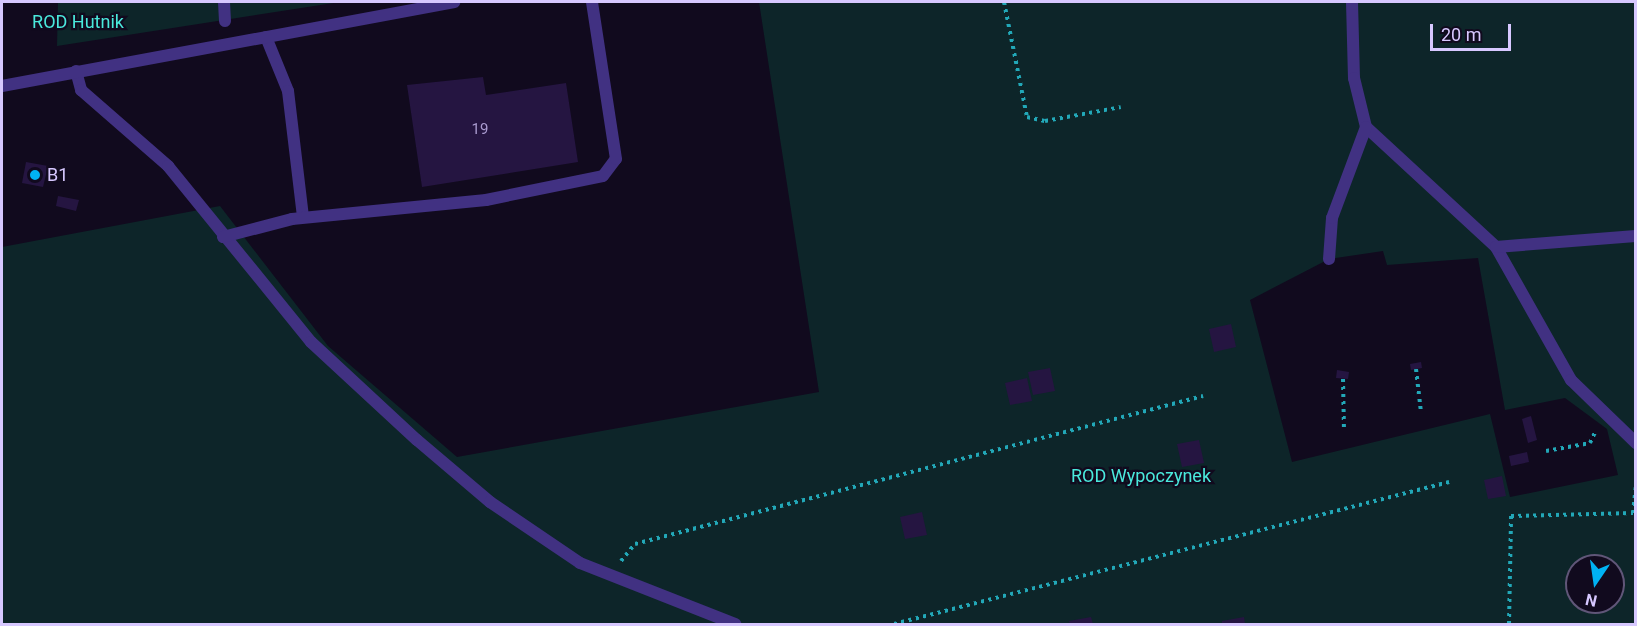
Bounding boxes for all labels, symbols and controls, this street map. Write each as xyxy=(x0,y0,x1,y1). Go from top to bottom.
park label: ROD Hutnik xyxy=(32,11,124,33)
scale bar xyxy=(1433,12,1514,50)
text: 20 m xyxy=(1441,24,1481,45)
house number: 19 xyxy=(472,121,488,139)
place label: B1 xyxy=(47,164,68,186)
marker: B1 xyxy=(28,168,42,182)
park label: ROD Wypoczynek xyxy=(1071,465,1211,487)
north arrow xyxy=(1565,554,1625,614)
text: N xyxy=(1584,590,1599,611)

